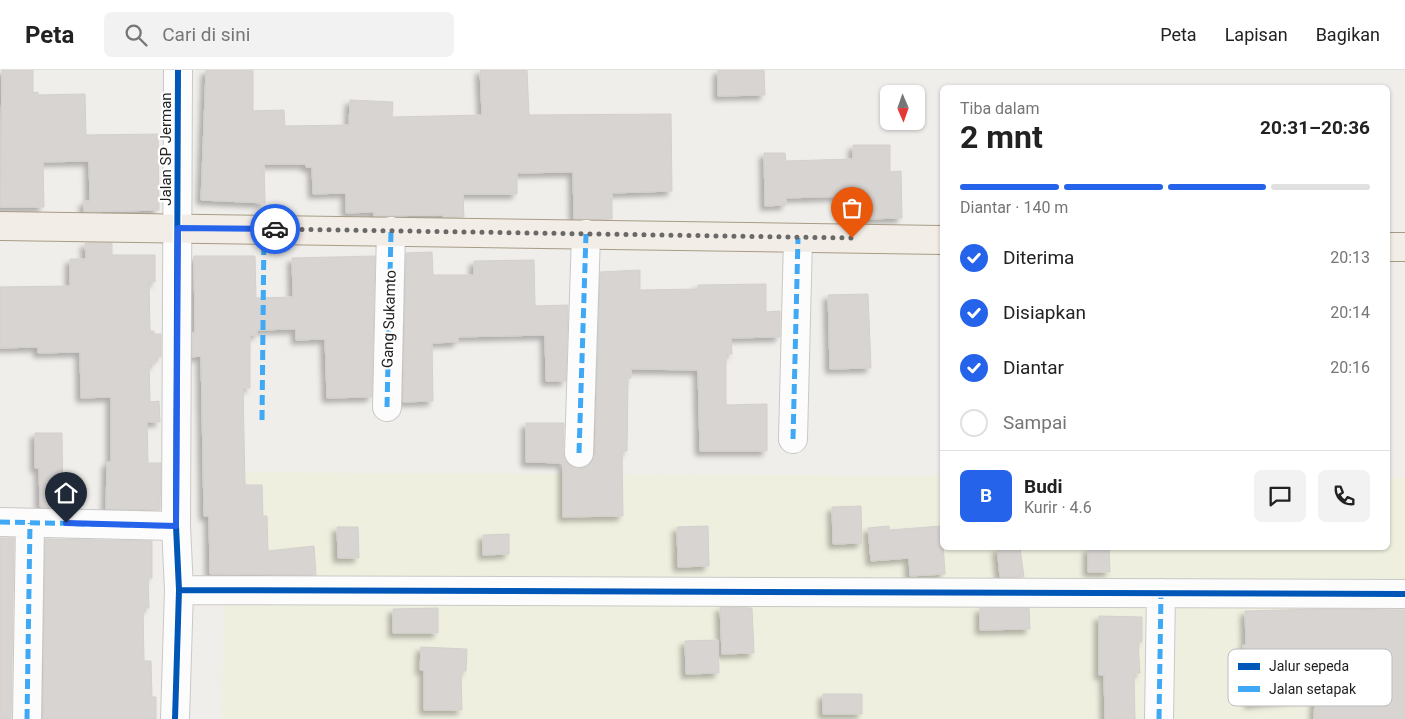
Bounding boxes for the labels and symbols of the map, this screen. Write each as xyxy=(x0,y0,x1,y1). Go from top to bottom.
north arrow xyxy=(880,85,925,130)
street label: Jalan SP Jerman xyxy=(157,92,175,206)
pin xyxy=(831,187,873,238)
courier xyxy=(250,204,300,254)
street label: Gang Sukamto xyxy=(378,270,400,368)
pin xyxy=(45,472,87,523)
legend xyxy=(1228,649,1392,706)
text: Jalur sepeda xyxy=(1269,658,1349,674)
text: Jalan setapak xyxy=(1269,681,1357,697)

